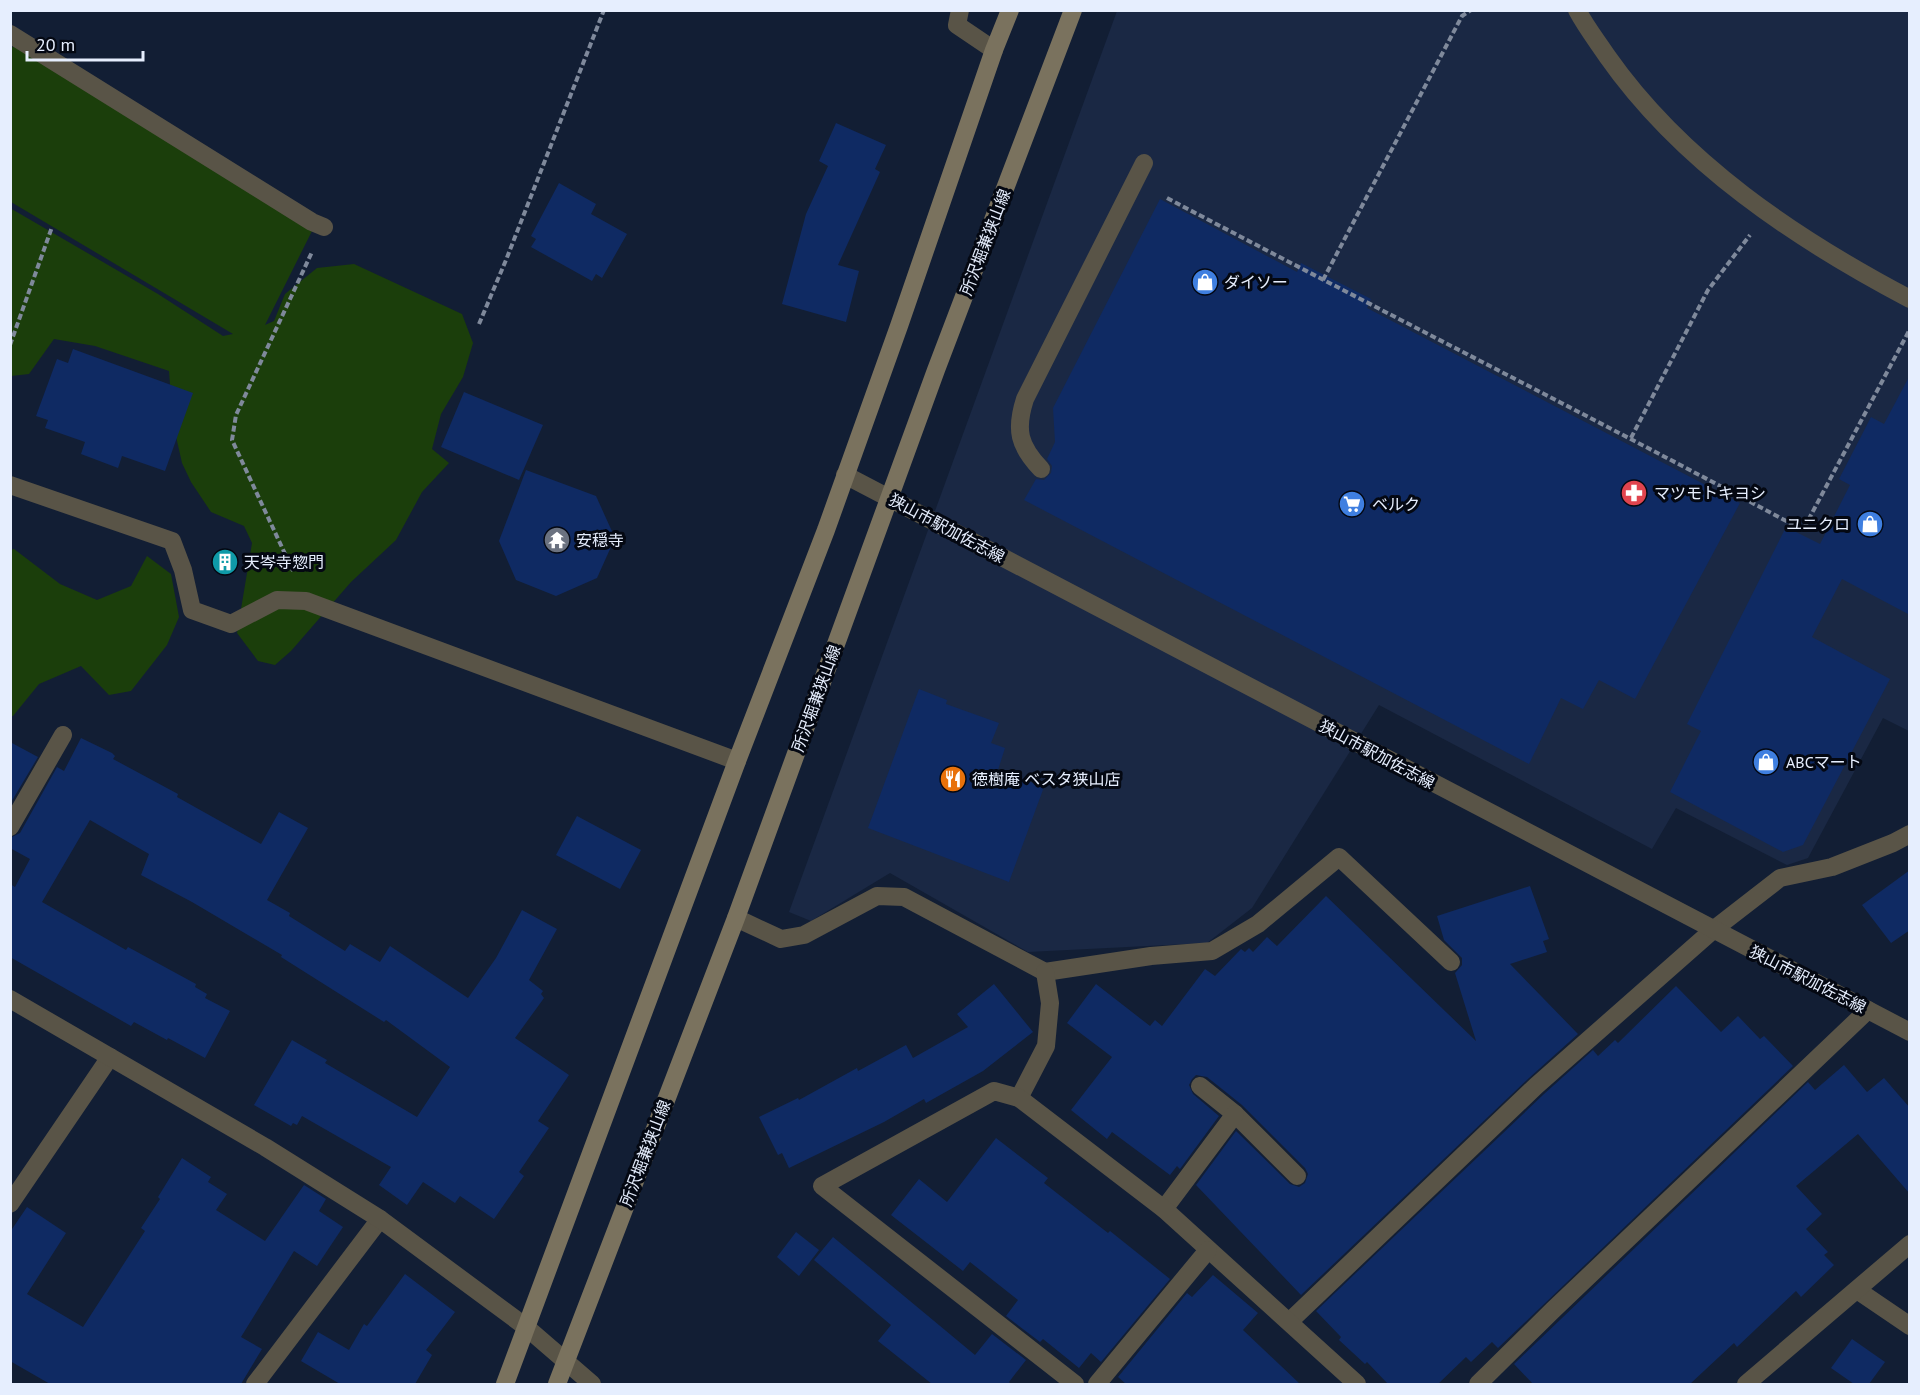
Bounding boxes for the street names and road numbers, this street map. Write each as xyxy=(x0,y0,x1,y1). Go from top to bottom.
street label: 所沢堀兼狭山線 xyxy=(956,186,1014,298)
street label: 狭山市駅加佐志線 xyxy=(886,489,1008,567)
street label: 所沢堀兼狭山線 xyxy=(787,642,845,754)
street label: 狭山市駅加佐志線 xyxy=(1316,715,1438,793)
street label: 狭山市駅加佐志線 xyxy=(1746,941,1870,1017)
street label: 所沢堀兼狭山線 xyxy=(616,1097,674,1209)

